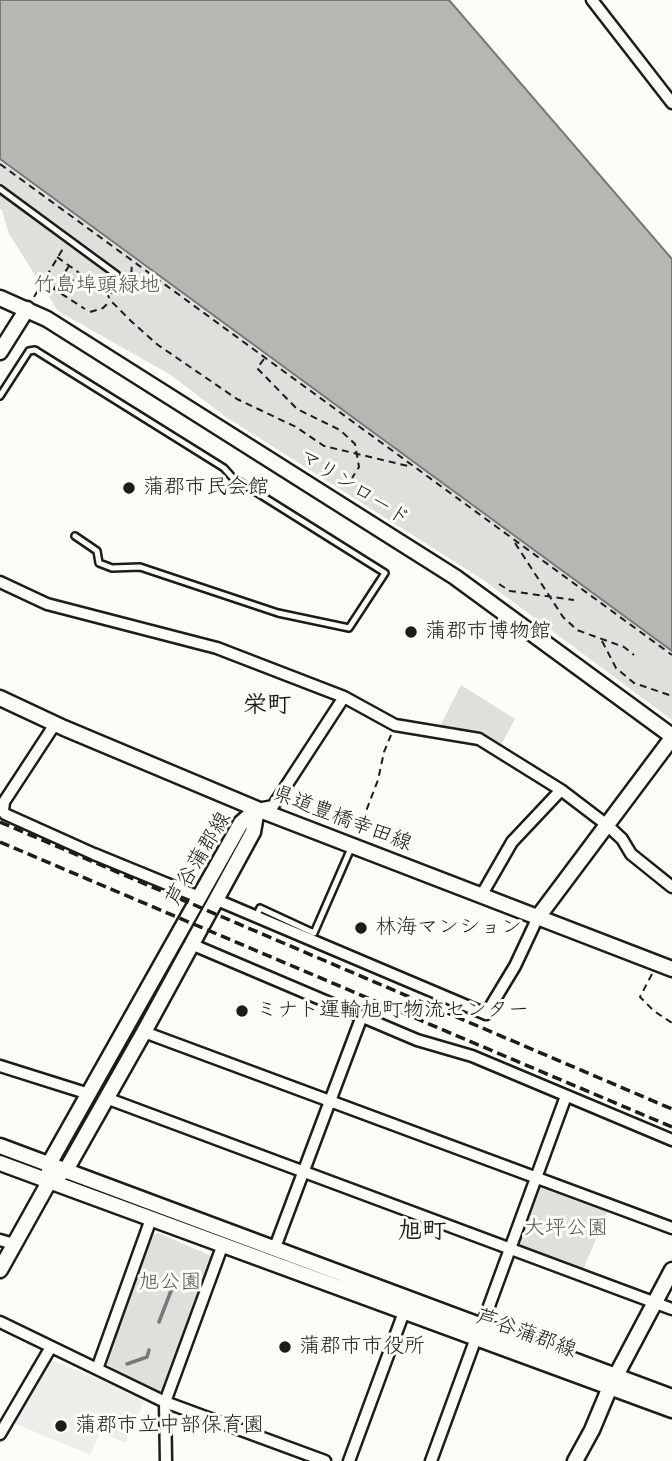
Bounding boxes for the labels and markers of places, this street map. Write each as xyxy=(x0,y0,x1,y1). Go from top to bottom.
place label: 蒲郡市民会館 xyxy=(143,475,269,501)
marker: 蒲郡市民会館 xyxy=(121,480,137,496)
place label: 蒲郡市博物館 xyxy=(425,619,551,645)
marker: 蒲郡市博物館 xyxy=(403,624,419,640)
place label: 林海マンション xyxy=(375,915,522,941)
marker: 林海マンション xyxy=(353,920,369,936)
place label: ミナト運輸旭町物流センター xyxy=(256,998,529,1024)
marker: ミナト運輸旭町物流センター xyxy=(234,1003,250,1019)
place label: 蒲郡市市役所 xyxy=(299,1334,425,1360)
marker: 蒲郡市市役所 xyxy=(277,1339,293,1355)
place label: 蒲郡市立中部保育園 xyxy=(75,1413,264,1439)
marker: 蒲郡市立中部保育園 xyxy=(53,1418,69,1434)

